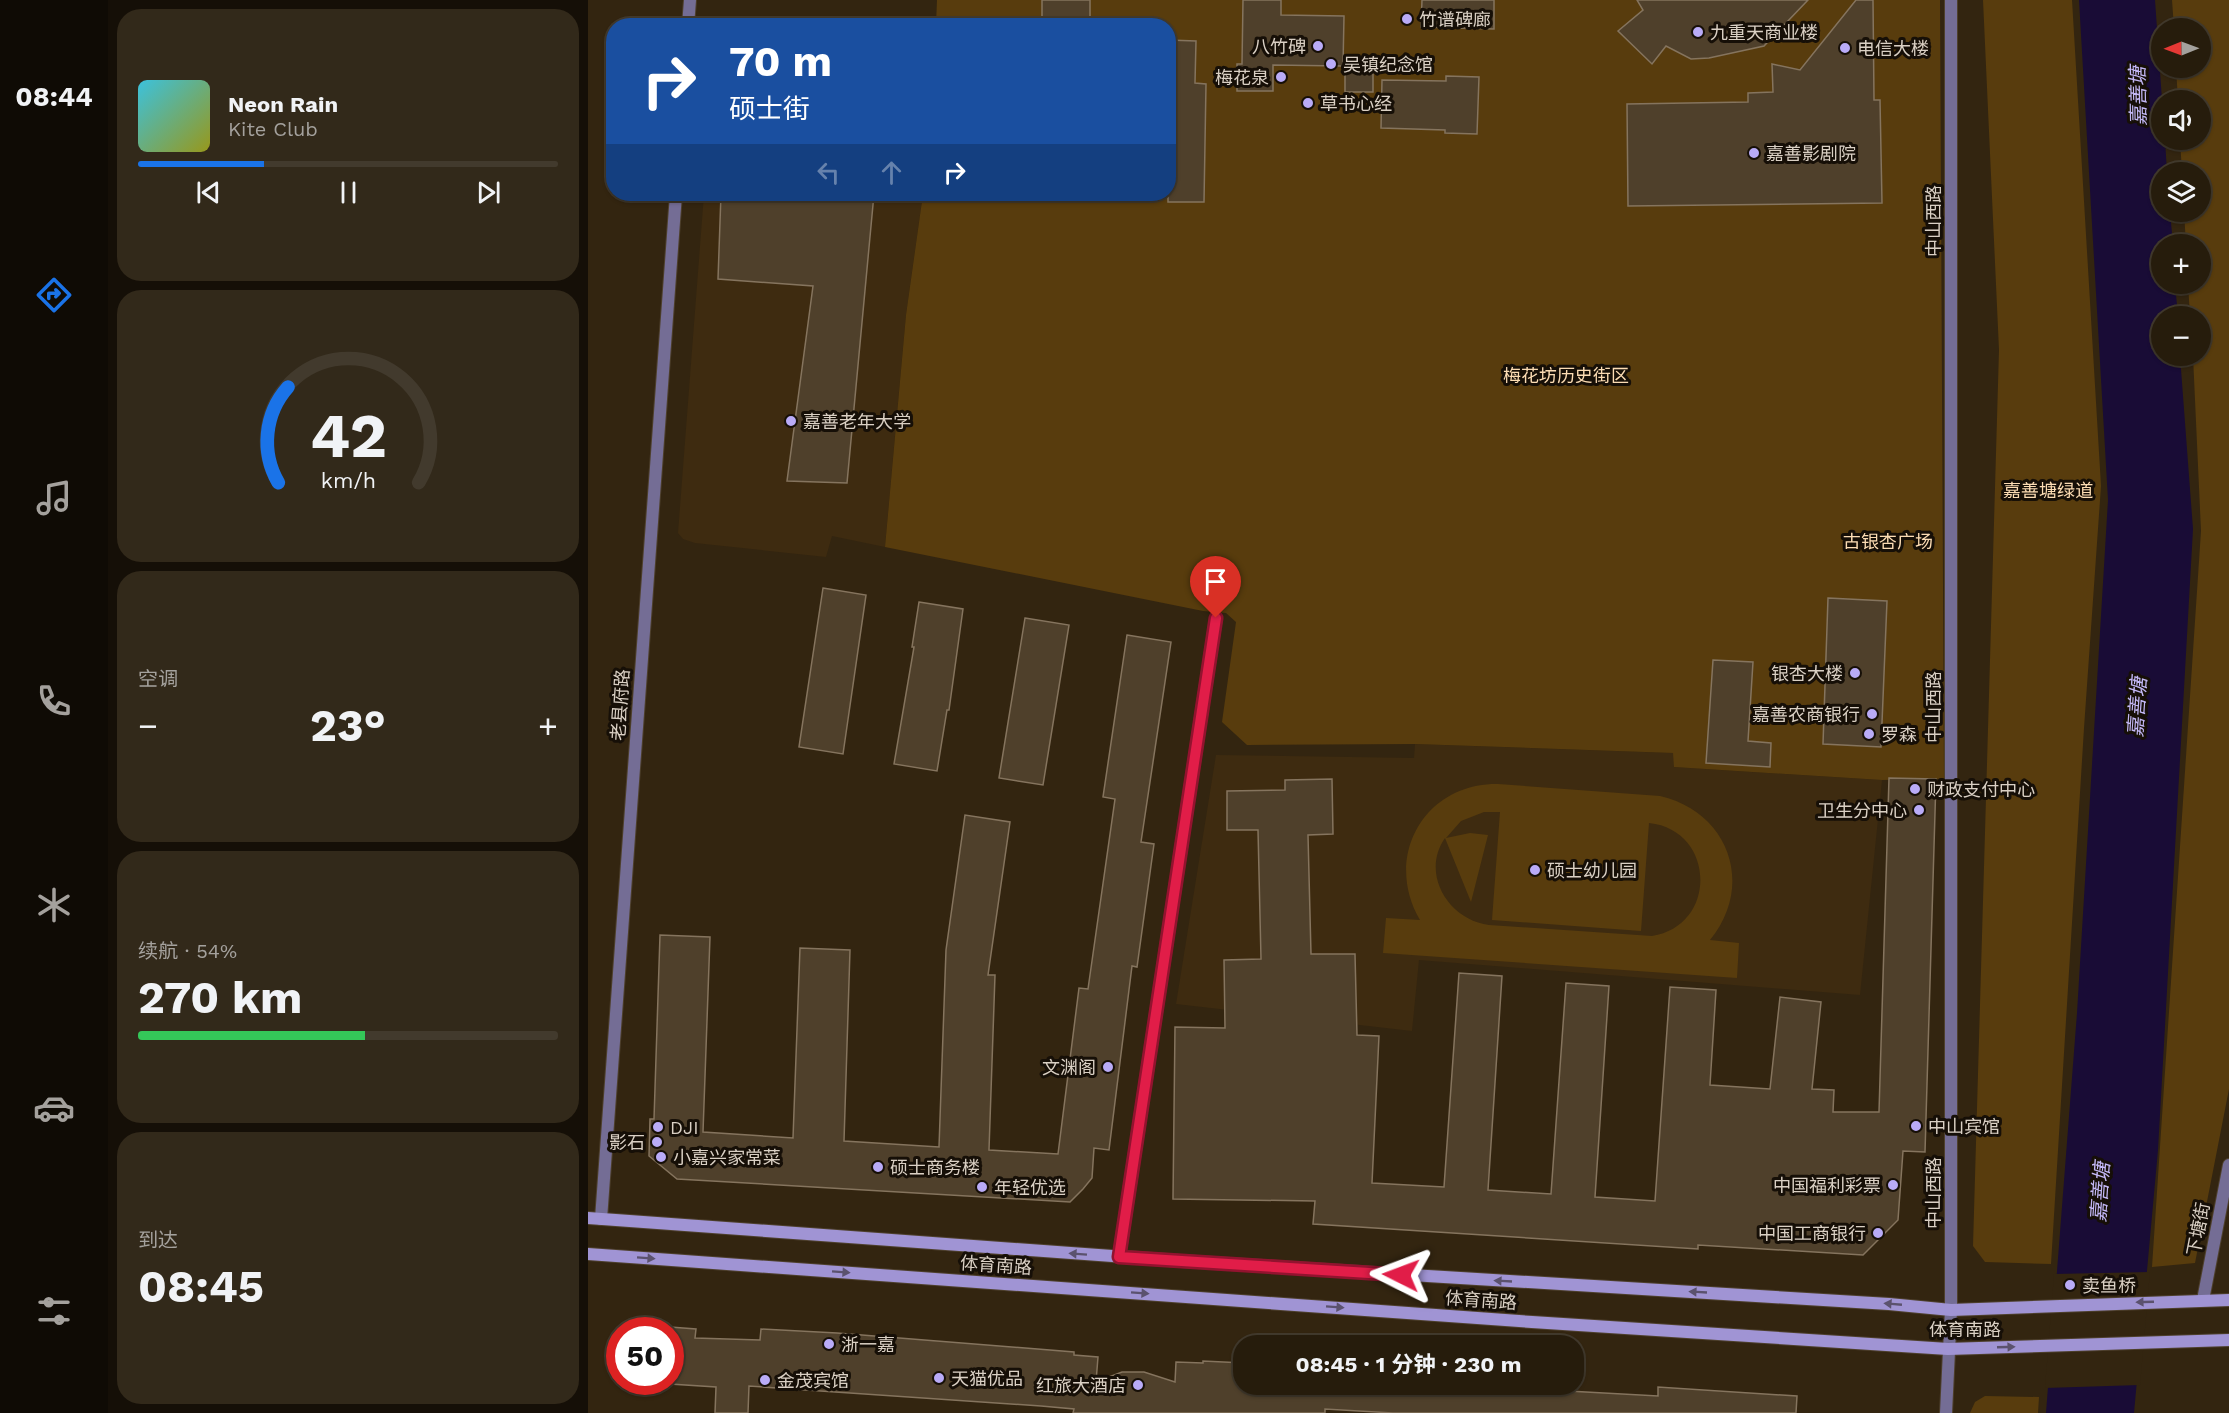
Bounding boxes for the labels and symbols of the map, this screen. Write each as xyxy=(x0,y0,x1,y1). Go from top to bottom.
place label: 竹谱碑廊 xyxy=(1419,9,1491,30)
marker: 竹谱碑廊 xyxy=(1400,12,1414,26)
north arrow xyxy=(2151,18,2211,78)
place label: 九重天商业楼 xyxy=(1710,22,1818,43)
marker: 九重天商业楼 xyxy=(1691,25,1705,39)
place label: 八竹碑 xyxy=(1252,36,1306,57)
place label: 电信大楼 xyxy=(1857,38,1929,59)
marker: 八竹碑 xyxy=(1311,39,1325,53)
marker: 电信大楼 xyxy=(1838,41,1852,55)
place label: 吴镇纪念馆 xyxy=(1343,54,1433,75)
marker: 吴镇纪念馆 xyxy=(1324,57,1338,71)
water label: 嘉善塘 xyxy=(2125,63,2151,126)
place label: 梅花泉 xyxy=(1215,67,1269,88)
marker: 梅花泉 xyxy=(1274,70,1288,84)
place label: 草书心经 xyxy=(1320,93,1392,114)
marker: 草书心经 xyxy=(1301,96,1315,110)
place label: 嘉善影剧院 xyxy=(1766,143,1856,164)
marker: 嘉善影剧院 xyxy=(1747,146,1761,160)
street label: 中山西路 xyxy=(1923,185,1944,257)
park label: 梅花坊历史街区 xyxy=(1503,365,1629,386)
place label: 嘉善老年大学 xyxy=(803,411,911,432)
marker: 嘉善老年大学 xyxy=(784,414,798,428)
park label: 嘉善塘绿道 xyxy=(2003,480,2093,501)
park label: 古银杏广场 xyxy=(1843,531,1933,552)
pin xyxy=(1190,556,1241,618)
place label: 银杏大楼 xyxy=(1771,663,1843,684)
marker: 银杏大楼 xyxy=(1848,666,1862,680)
street label: 老县府路 xyxy=(607,668,633,742)
street label: 中山西路 xyxy=(1923,671,1944,743)
water label: 嘉善塘 xyxy=(2123,673,2151,738)
place label: 嘉善农商银行 xyxy=(1752,704,1860,725)
marker: 嘉善农商银行 xyxy=(1865,707,1879,721)
place label: 罗森 xyxy=(1881,724,1917,745)
marker: 罗森 xyxy=(1862,727,1876,741)
place label: 财政支付中心 xyxy=(1927,779,2035,800)
marker: 财政支付中心 xyxy=(1908,782,1922,796)
place label: 卫生分中心 xyxy=(1817,800,1907,821)
marker: 卫生分中心 xyxy=(1912,803,1926,817)
place label: 硕士幼儿园 xyxy=(1547,860,1637,881)
marker: 硕士幼儿园 xyxy=(1528,863,1542,877)
place label: 文渊阁 xyxy=(1042,1057,1096,1078)
marker: 文渊阁 xyxy=(1101,1060,1115,1074)
place label: 中山宾馆 xyxy=(1928,1116,2000,1137)
place label: DJI xyxy=(670,1117,699,1138)
marker: 中山宾馆 xyxy=(1909,1119,1923,1133)
marker: DJI xyxy=(651,1120,665,1134)
place label: 影石 xyxy=(609,1132,645,1153)
marker: 影石 xyxy=(650,1135,664,1149)
place label: 小嘉兴家常菜 xyxy=(673,1147,781,1168)
marker: 小嘉兴家常菜 xyxy=(654,1150,668,1164)
place label: 硕士商务楼 xyxy=(890,1157,980,1178)
street label: 中山西路 xyxy=(1923,1157,1944,1229)
water label: 嘉善塘 xyxy=(2086,1158,2114,1223)
marker: 硕士商务楼 xyxy=(871,1160,885,1174)
place label: 中国福利彩票 xyxy=(1773,1175,1881,1196)
place label: 年轻优选 xyxy=(994,1177,1066,1198)
marker: 中国福利彩票 xyxy=(1886,1178,1900,1192)
marker: 年轻优选 xyxy=(975,1180,989,1194)
street label: 下塘街 xyxy=(2183,1200,2213,1258)
place label: 中国工商银行 xyxy=(1758,1223,1866,1244)
marker: 中国工商银行 xyxy=(1871,1226,1885,1240)
position arrow xyxy=(1369,1243,1433,1307)
one-way arrow xyxy=(1069,1249,1088,1259)
street label: 体育南路 xyxy=(959,1252,1033,1278)
one-way arrow xyxy=(637,1253,656,1262)
one-way arrow xyxy=(831,1267,850,1276)
place label: 卖鱼桥 xyxy=(2082,1275,2136,1296)
one-way arrow xyxy=(1494,1276,1513,1285)
marker: 卖鱼桥 xyxy=(2063,1278,2077,1292)
street label: 体育南路 xyxy=(1444,1287,1518,1313)
one-way arrow xyxy=(1131,1288,1150,1298)
one-way arrow xyxy=(1688,1288,1707,1297)
one-way arrow xyxy=(2135,1298,2154,1307)
one-way arrow xyxy=(1883,1299,1902,1309)
one-way arrow xyxy=(1325,1302,1344,1312)
speed limit sign: 50 xyxy=(606,1317,684,1395)
street label: 体育南路 xyxy=(1929,1319,2001,1340)
place label: 浙一嘉 xyxy=(841,1334,895,1355)
marker: 浙一嘉 xyxy=(822,1337,836,1351)
one-way arrow xyxy=(1997,1342,2016,1351)
place label: 天猫优品 xyxy=(951,1368,1023,1389)
place label: 金茂宾馆 xyxy=(777,1370,849,1391)
marker: 天猫优品 xyxy=(932,1371,946,1385)
marker: 金茂宾馆 xyxy=(758,1373,772,1387)
place label: 红旅大酒店 xyxy=(1036,1375,1126,1396)
marker: 红旅大酒店 xyxy=(1131,1378,1145,1392)

